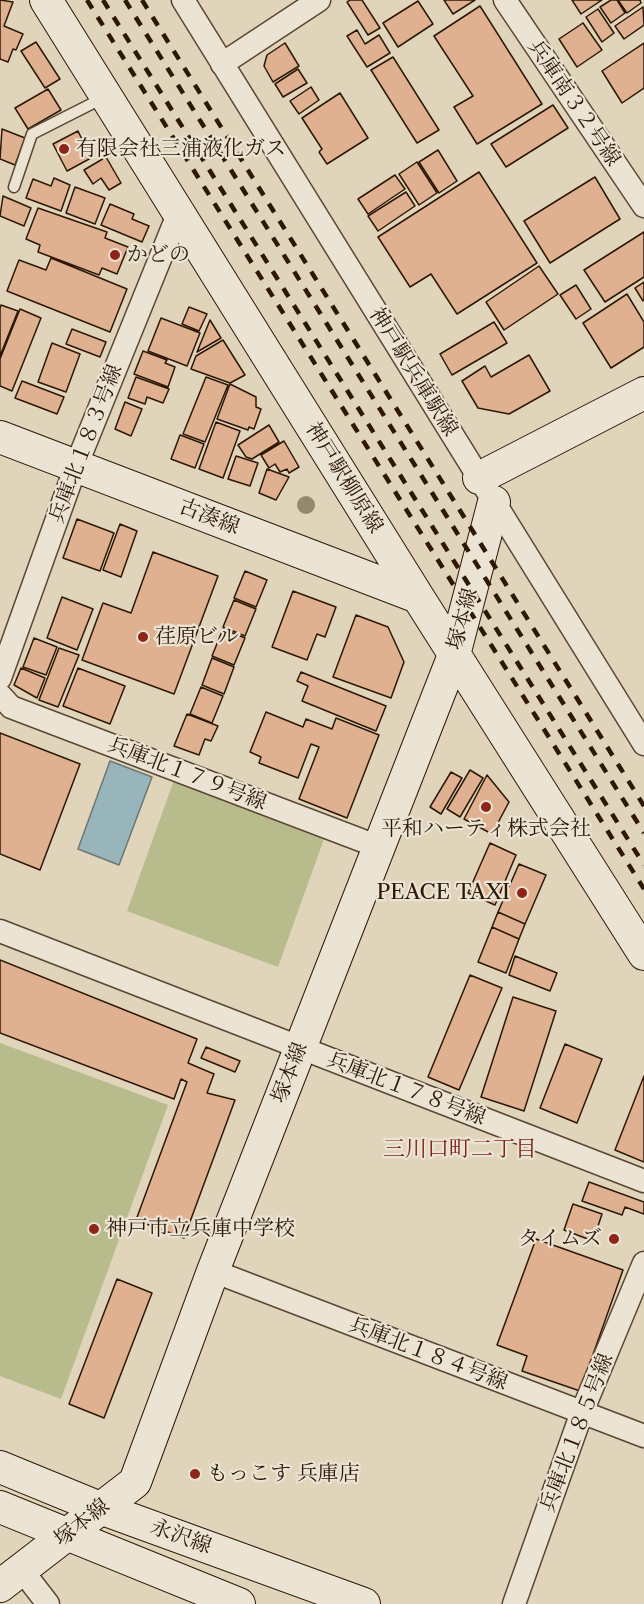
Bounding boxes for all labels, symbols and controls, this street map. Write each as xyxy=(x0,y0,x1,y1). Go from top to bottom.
street label: 兵庫南３２号線 xyxy=(522,35,626,171)
place label: 有限会社三浦液化ガス xyxy=(76,136,286,162)
marker: 有限会社三浦液化ガス xyxy=(57,142,71,156)
place label: かどの xyxy=(127,242,190,268)
marker: かどの xyxy=(108,248,122,262)
street label: 神戸駅兵庫駅線 xyxy=(363,303,463,441)
street label: 兵庫北１８３号線 xyxy=(44,361,128,527)
street label: 神戸駅柳原線 xyxy=(300,418,388,538)
street label: 古湊線 xyxy=(175,494,243,540)
street label: 塚本線 xyxy=(443,585,483,653)
place label: 荏原ビル xyxy=(155,624,239,650)
marker: 荏原ビル xyxy=(136,630,150,644)
street label: 兵庫北１７９号線 xyxy=(104,732,270,816)
marker: 平和ハーティ株式会社 xyxy=(479,800,493,814)
place label: 平和ハーティ株式会社 xyxy=(381,816,591,842)
place label: PEACE TAXI xyxy=(376,880,510,906)
marker: PEACE TAXI xyxy=(515,886,529,900)
street label: 塚本線 xyxy=(267,1039,313,1107)
street label: 兵庫北１７８号線 xyxy=(323,1047,489,1131)
district label: 三川口町二丁目 xyxy=(383,1137,537,1163)
place label: 神戸市立兵庫中学校 xyxy=(106,1216,295,1242)
marker: 神戸市立兵庫中学校 xyxy=(87,1222,101,1236)
place label: タイムズ xyxy=(518,1226,602,1252)
marker: タイムズ xyxy=(607,1232,621,1246)
street label: 兵庫北１８４号線 xyxy=(345,1312,511,1396)
street label: 兵庫北１８５号線 xyxy=(535,1350,619,1516)
place label: もっこす 兵庫店 xyxy=(207,1461,360,1487)
marker: もっこす 兵庫店 xyxy=(188,1467,202,1481)
street label: 塚本線 xyxy=(49,1494,115,1552)
street label: 永沢線 xyxy=(147,1514,215,1560)

